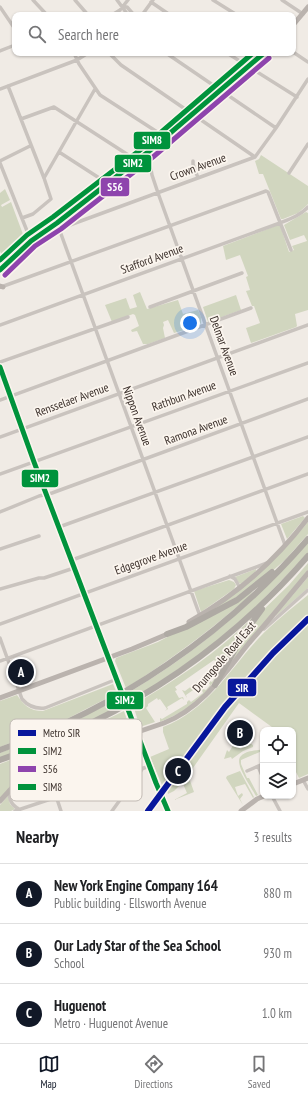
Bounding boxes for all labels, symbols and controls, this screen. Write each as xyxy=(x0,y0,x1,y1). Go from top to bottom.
search box xyxy=(12,12,296,56)
icon: search xyxy=(26,23,48,45)
text: Search here xyxy=(58,25,119,44)
line badge: SIM8 xyxy=(133,131,171,150)
text: SIM8 xyxy=(142,133,162,147)
street label: Crown Avenue xyxy=(168,149,228,184)
line badge: SIM2 xyxy=(114,154,152,173)
text: SIM2 xyxy=(123,156,143,170)
line badge: S56 xyxy=(100,177,130,197)
text: S56 xyxy=(107,180,123,194)
street label: Stafford Avenue xyxy=(118,240,185,277)
your location xyxy=(180,313,200,333)
street label: Delmar Avenue xyxy=(207,314,242,378)
street label: Rathbun Avenue xyxy=(150,377,218,414)
street label: Rensselaer Avenue xyxy=(33,379,111,420)
street label: Nippon Avenue xyxy=(120,384,155,448)
street label: Ramona Avenue xyxy=(162,411,230,448)
line badge: SIM2 xyxy=(21,469,59,488)
text: SIM2 xyxy=(30,471,50,485)
street label: Edgegrove Avenue xyxy=(113,537,189,578)
street label: Drumgoole Road East xyxy=(189,618,259,695)
pin: A xyxy=(8,657,34,687)
line badge: SIR xyxy=(227,678,257,697)
text: SIR xyxy=(236,681,249,695)
line badge: SIM2 xyxy=(106,691,144,710)
text: SIM2 xyxy=(115,693,135,707)
pin: B xyxy=(227,718,253,748)
legend xyxy=(10,719,142,801)
text: Metro SIR xyxy=(43,726,80,740)
map controls xyxy=(260,727,296,799)
button: locate xyxy=(260,727,296,763)
text: SIM2 xyxy=(43,744,62,758)
pin: C xyxy=(165,756,191,786)
text: S56 xyxy=(43,762,58,776)
button: layers xyxy=(260,763,296,799)
text: SIM8 xyxy=(43,780,62,794)
text: Nearby xyxy=(16,826,59,848)
text: 3 results xyxy=(253,829,292,846)
text: New York Engine Company 164 xyxy=(54,876,218,895)
text: A xyxy=(26,885,32,902)
text: 880 m xyxy=(263,885,292,902)
text: Public building · Ellsworth Avenue xyxy=(54,895,207,912)
text: Our Lady Star of the Sea School xyxy=(54,936,221,955)
text: B xyxy=(26,945,32,962)
text: 930 m xyxy=(263,945,292,962)
text: School xyxy=(54,955,84,972)
text: Huguenot xyxy=(54,996,106,1015)
text: C xyxy=(26,1005,32,1022)
text: 1.0 km xyxy=(262,1005,292,1022)
text: Metro · Huguenot Avenue xyxy=(54,1015,168,1032)
tab: Map xyxy=(38,1053,60,1091)
tab: Directions xyxy=(135,1053,173,1091)
tab: Saved xyxy=(248,1053,270,1091)

